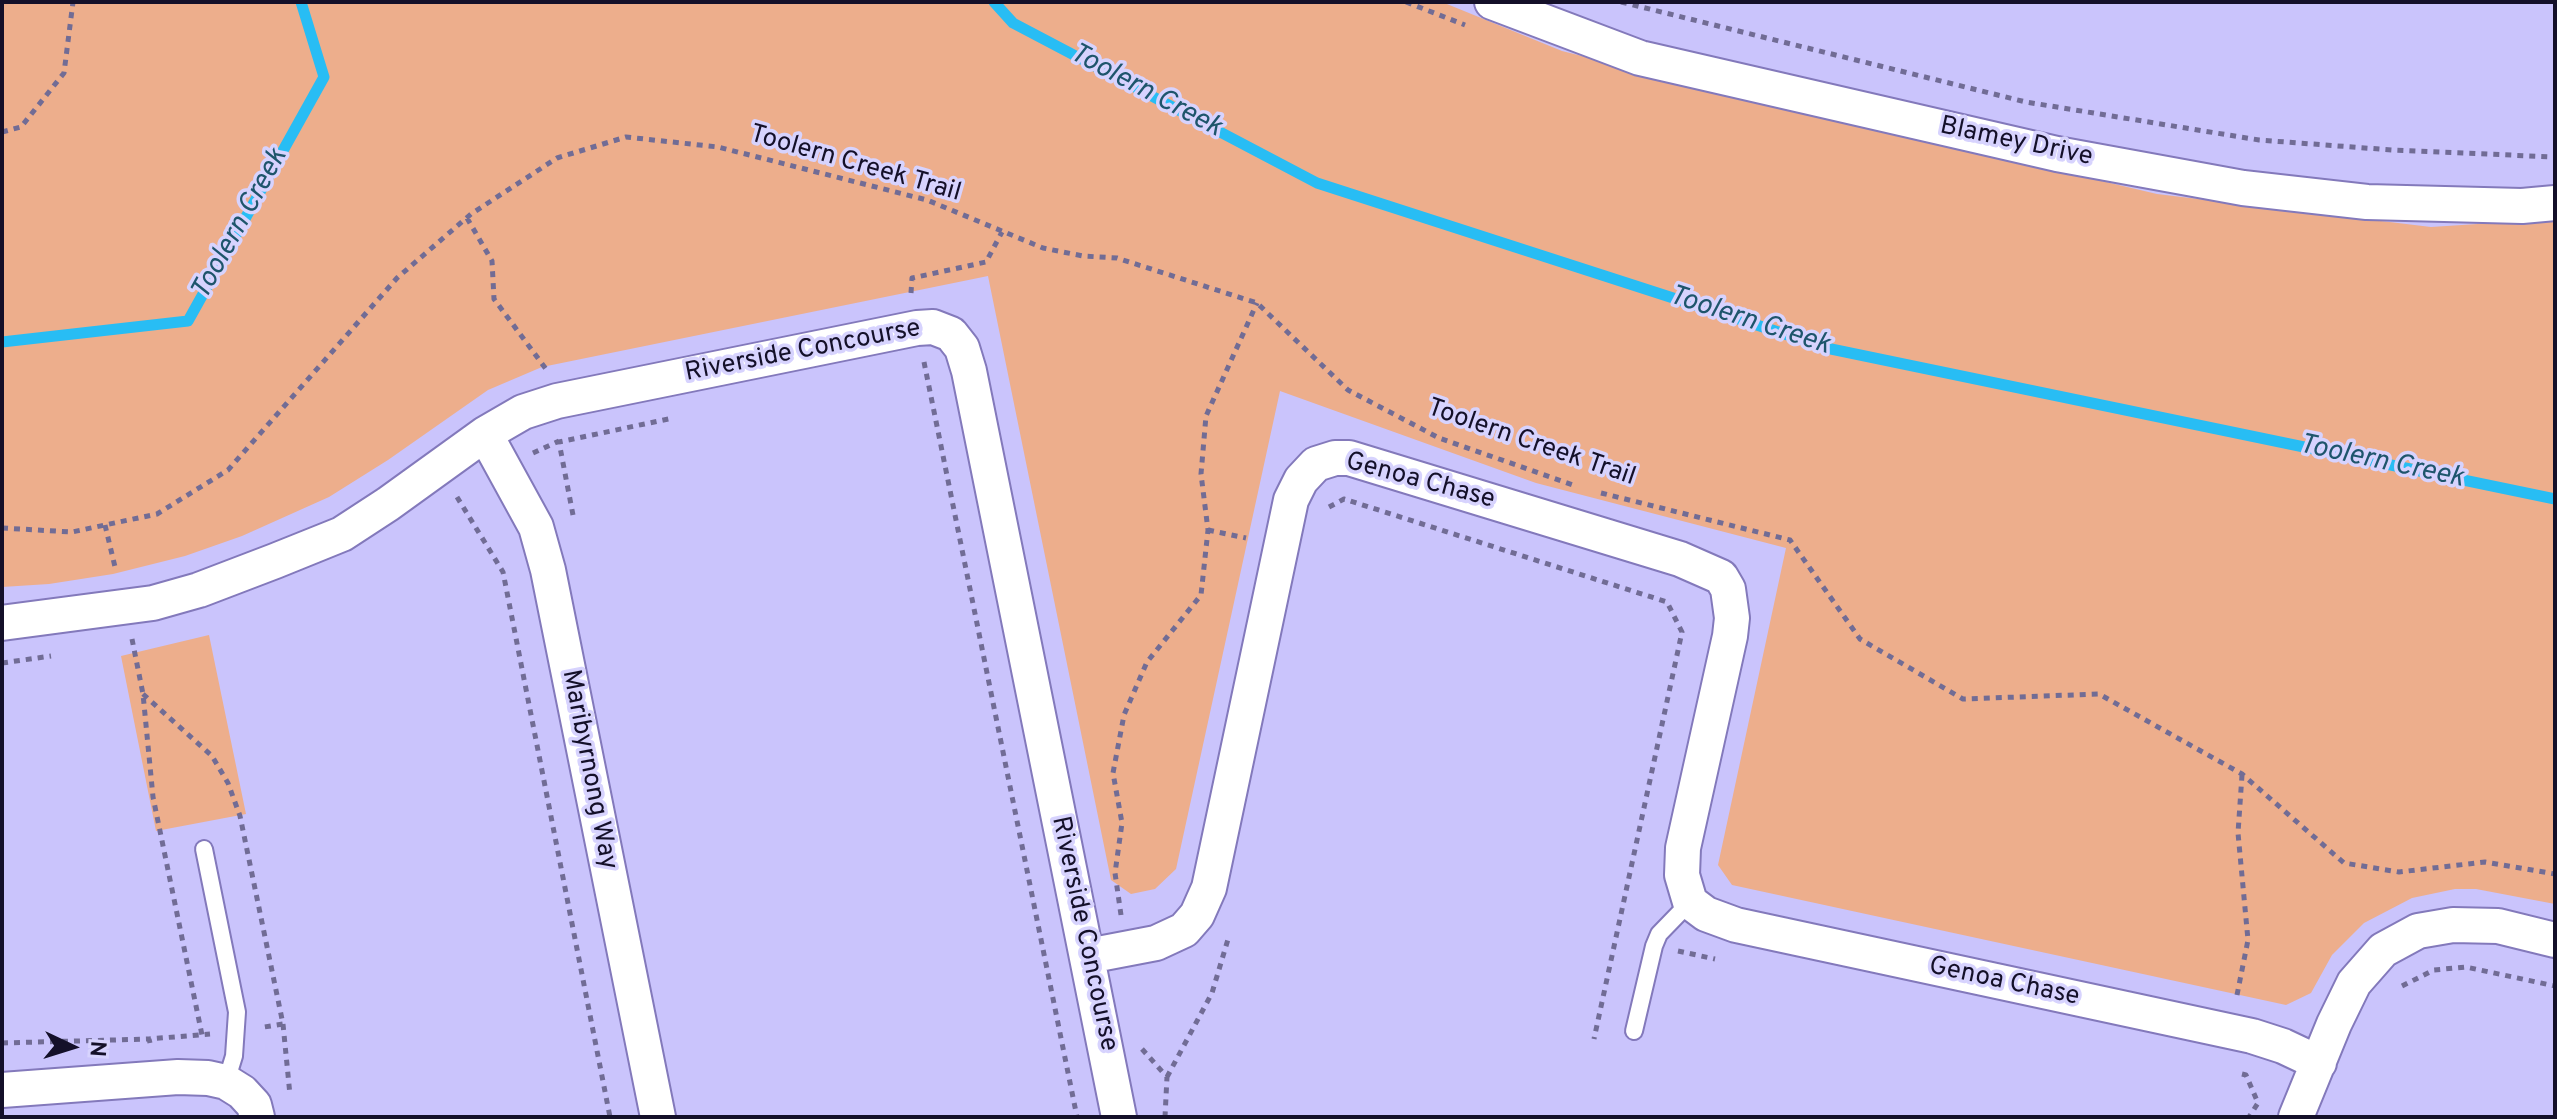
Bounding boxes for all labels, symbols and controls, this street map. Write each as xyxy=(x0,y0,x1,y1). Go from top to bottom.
water label: Toolern Creek xyxy=(1063,38,1227,146)
street label: Blamey Drive xyxy=(1937,112,2095,174)
street label: Toolern Creek Trail xyxy=(746,120,964,210)
water label: Toolern Creek xyxy=(186,144,296,306)
water label: Toolern Creek xyxy=(1664,280,1834,364)
street label: Riverside Concourse xyxy=(683,314,923,390)
street label: Toolern Creek Trail xyxy=(1423,394,1639,494)
water label: Toolern Creek xyxy=(2296,429,2466,497)
street label: Genoa Chase xyxy=(1342,447,1498,517)
street label: Maribyrnong Way xyxy=(553,667,623,873)
street label: Riverside Concourse xyxy=(1043,814,1123,1054)
street label: Genoa Chase xyxy=(1926,952,2082,1014)
north arrow xyxy=(32,1007,112,1087)
text: N xyxy=(82,1040,110,1058)

